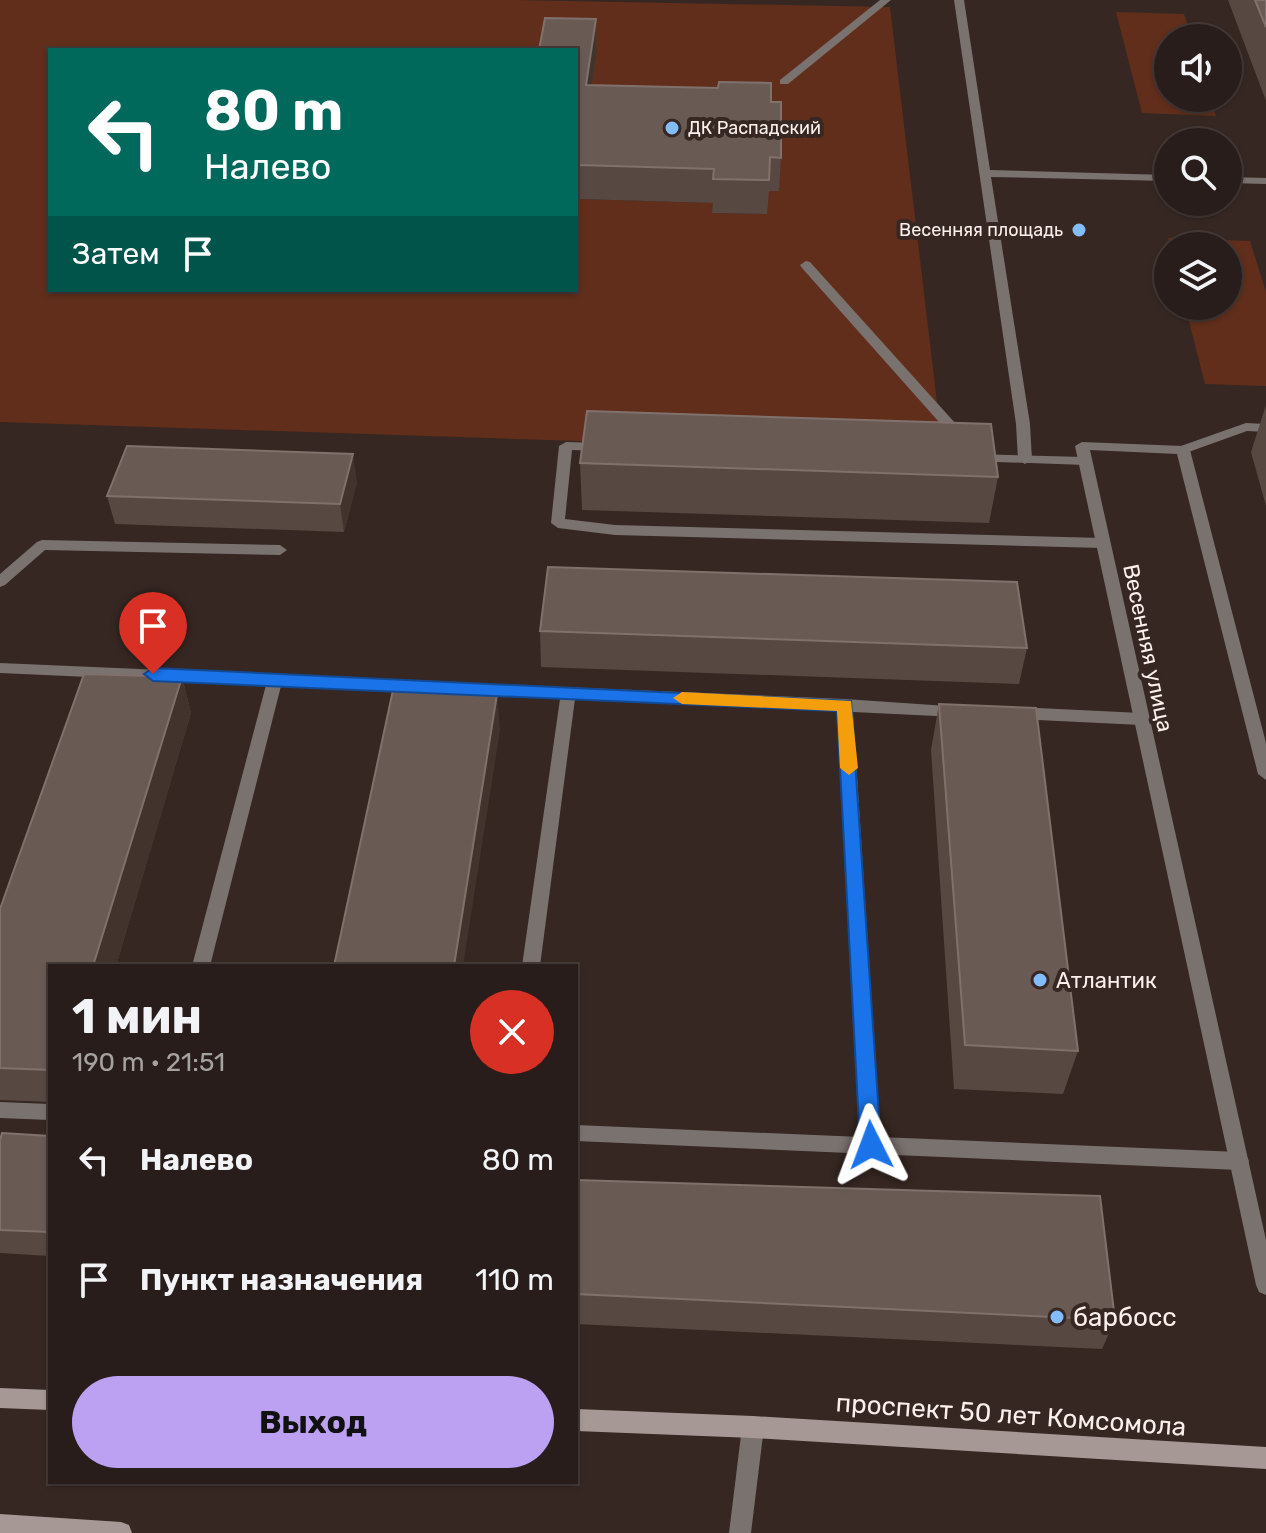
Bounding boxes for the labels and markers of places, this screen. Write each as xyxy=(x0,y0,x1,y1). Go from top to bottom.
place label: ДК Распадский xyxy=(688,117,821,139)
marker: ДК Распадский xyxy=(663,119,681,137)
place label: Весенняя площадь xyxy=(899,219,1063,241)
marker: Весенняя площадь xyxy=(1070,221,1088,239)
pin xyxy=(119,592,187,674)
place label: Атлантик xyxy=(1056,967,1157,994)
marker: Атлантик xyxy=(1031,971,1049,989)
place label: барбосс xyxy=(1073,1302,1177,1333)
marker: барбосс xyxy=(1048,1308,1066,1326)

